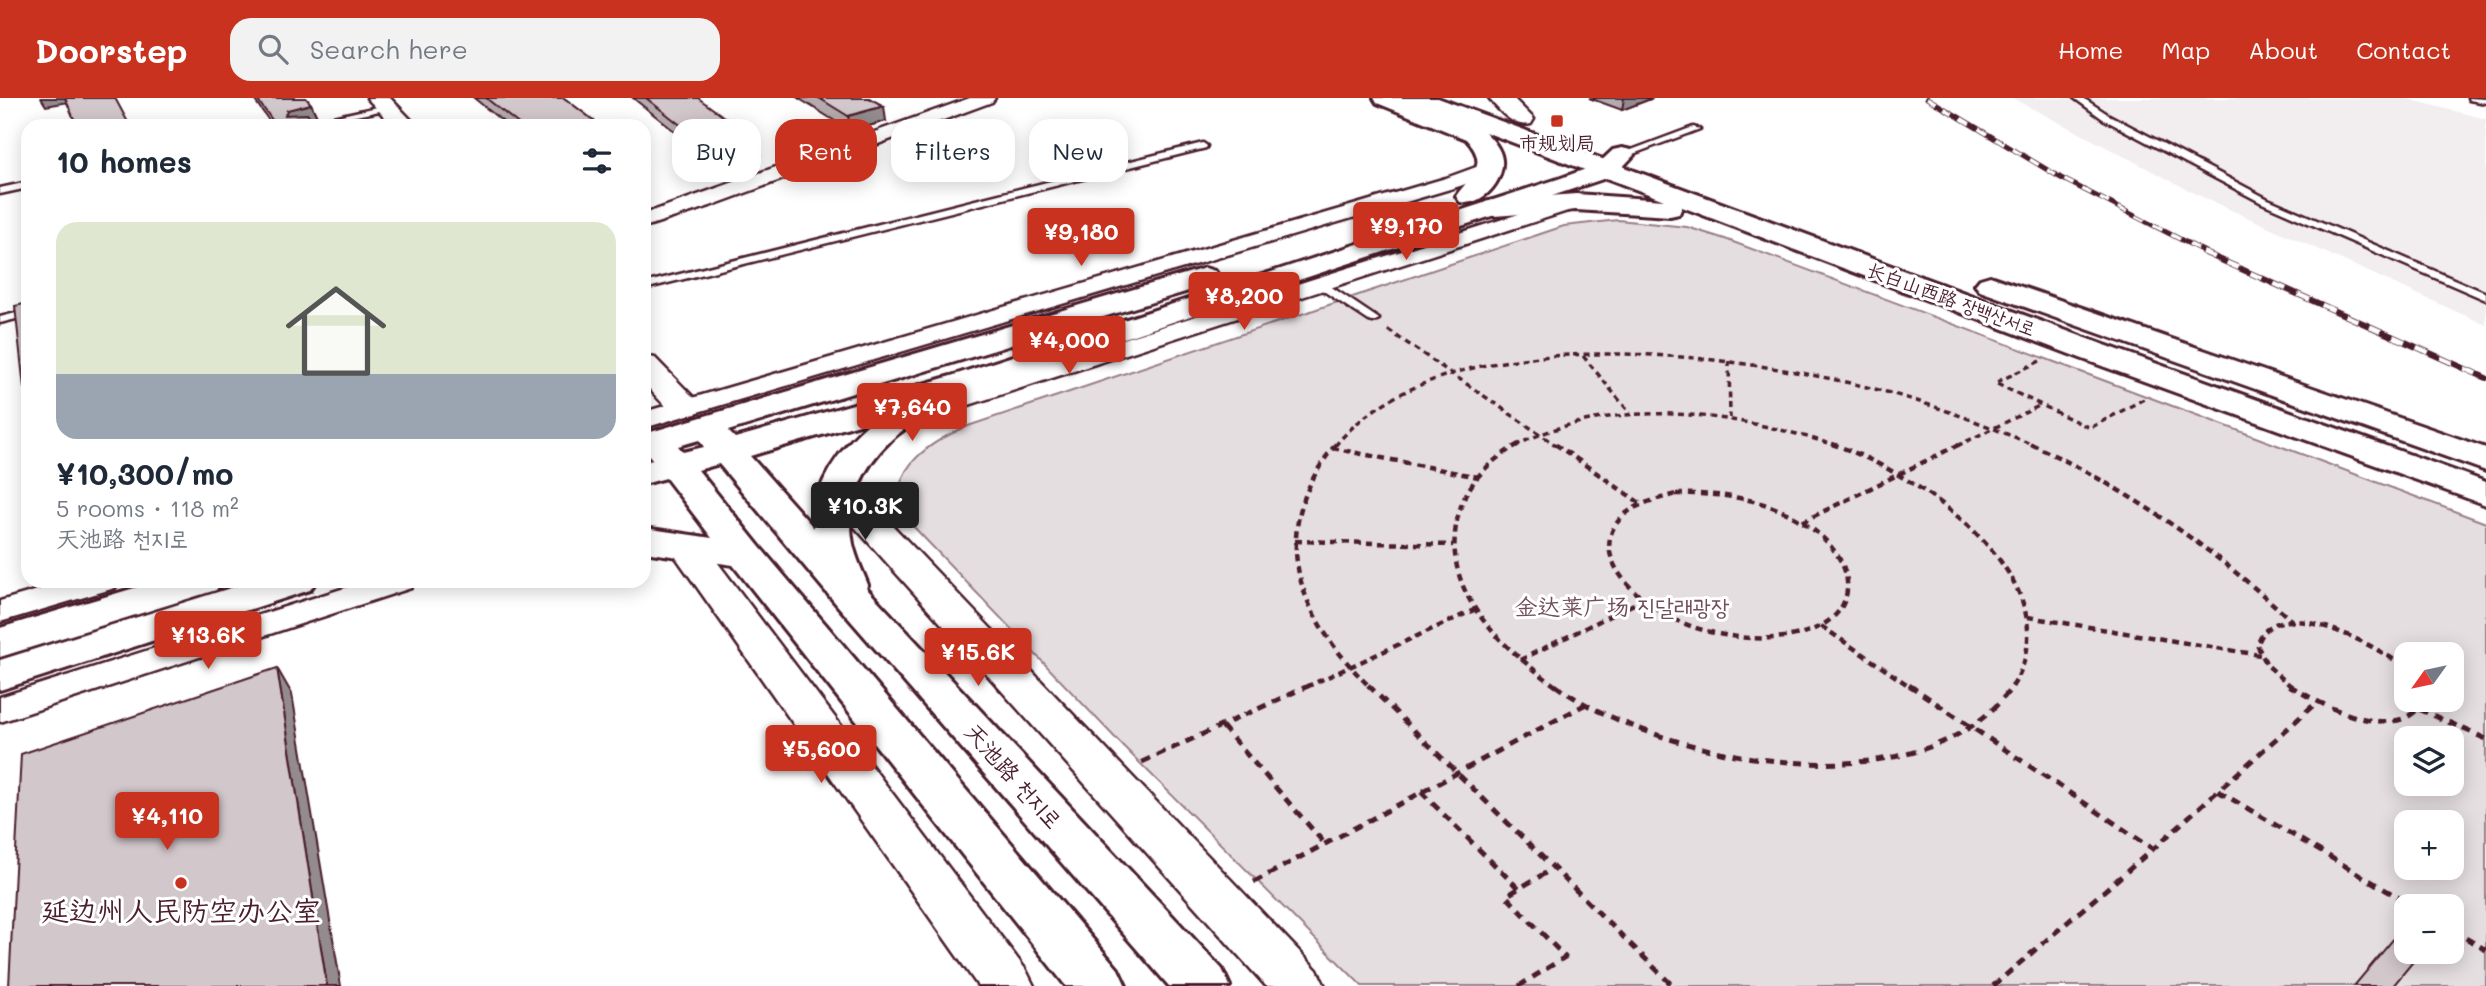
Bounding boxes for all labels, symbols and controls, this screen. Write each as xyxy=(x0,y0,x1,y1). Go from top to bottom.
search box xyxy=(230,18,720,81)
text: Doorstep xyxy=(35,28,188,71)
icon: search xyxy=(254,30,292,68)
text: Search here xyxy=(310,32,468,66)
text: Home xyxy=(2058,34,2123,65)
text: Map xyxy=(2161,34,2210,65)
text: About xyxy=(2248,34,2318,65)
text: Contact xyxy=(2356,34,2451,65)
marker: 市规划局 xyxy=(1549,113,1565,129)
chip: Buy xyxy=(672,119,761,182)
chip: Rent xyxy=(775,119,877,182)
chip: Filters xyxy=(891,119,1015,182)
chip: New xyxy=(1029,119,1128,182)
place label: 市规划局 xyxy=(1519,130,1595,155)
text: 10 homes xyxy=(56,141,192,181)
icon: filters xyxy=(578,142,616,180)
pin: ¥9,170 xyxy=(1349,202,1463,262)
pin: ¥9,180 xyxy=(1024,208,1138,268)
text: ¥9,170 xyxy=(1369,210,1443,240)
text: ¥9,180 xyxy=(1043,216,1119,246)
street label: 长白山西路 장백산서로 xyxy=(1863,256,2039,341)
icon: home xyxy=(273,268,399,394)
pin: ¥8,200 xyxy=(1187,272,1301,332)
text: ¥8,200 xyxy=(1205,280,1283,310)
pin: ¥4,000 xyxy=(1012,316,1126,376)
text: ¥4,000 xyxy=(1028,324,1110,354)
pin: ¥7,640 xyxy=(855,384,969,443)
text: ¥7,640 xyxy=(873,391,951,421)
text: ¥10,300/mo xyxy=(56,453,234,493)
pin: ¥10.3K xyxy=(808,482,922,542)
text: ¥10.3K xyxy=(827,490,903,520)
text: 5 rooms · 118 m² xyxy=(56,493,239,523)
text: 天池路 천지로 xyxy=(56,523,188,553)
park label: 金达莱广场 진달래광장 xyxy=(1515,591,1729,621)
pin: ¥13.6K xyxy=(151,612,265,671)
text: ¥13.6K xyxy=(170,619,246,649)
pin: ¥15.6K xyxy=(921,628,1035,688)
text: ¥15.6K xyxy=(941,636,1015,666)
north arrow xyxy=(2394,642,2464,712)
map controls xyxy=(2394,642,2464,964)
street label: 天池路 천지로 xyxy=(958,716,1069,834)
pin: ¥5,600 xyxy=(764,726,878,785)
button: layers xyxy=(2394,726,2464,796)
text: ¥5,600 xyxy=(781,733,861,763)
pin: ¥4,110 xyxy=(110,792,224,852)
text: ¥4,110 xyxy=(131,800,203,830)
button: + xyxy=(2394,810,2464,880)
marker: 延边州人民防空办公室 xyxy=(173,875,189,891)
place label: 延边州人民防空办公室 xyxy=(41,892,321,928)
button: − xyxy=(2394,894,2464,964)

